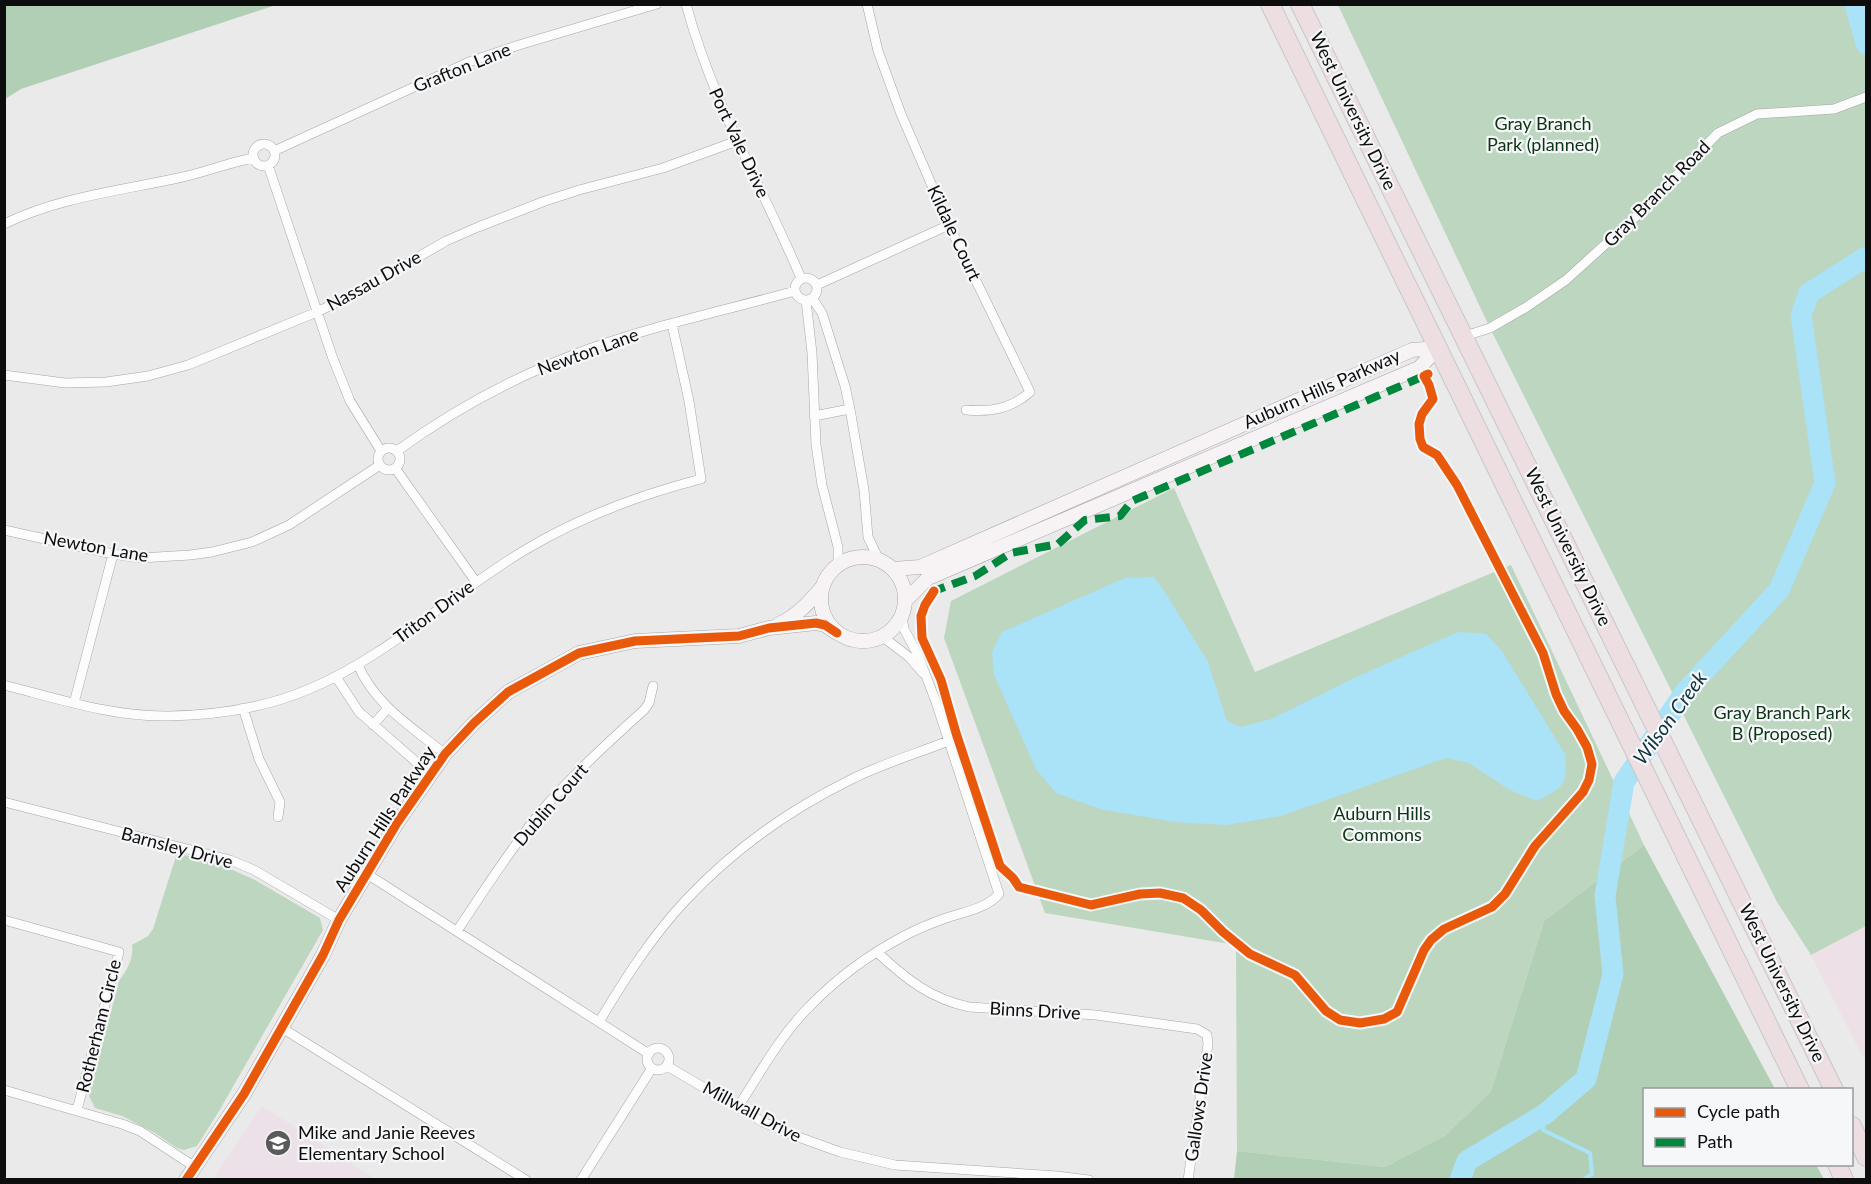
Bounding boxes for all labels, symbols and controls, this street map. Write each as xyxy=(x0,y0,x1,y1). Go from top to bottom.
street label: West University Drive xyxy=(1306,28,1402,193)
street label: Grafton Lane xyxy=(410,38,514,97)
street label: Port Vale Drive xyxy=(705,84,775,201)
park label: Gray Branch Park (planned) xyxy=(1487,112,1599,155)
street label: Gray Branch Road xyxy=(1598,135,1714,251)
street label: Kildale Court xyxy=(923,181,987,284)
street label: Nassau Drive xyxy=(322,245,425,315)
street label: Newton Lane xyxy=(534,323,641,380)
street label: Auburn Hills Parkway xyxy=(1240,343,1404,433)
street label: West University Drive xyxy=(1521,464,1617,629)
street label: Newton Lane xyxy=(42,526,150,566)
street label: Triton Drive xyxy=(389,575,478,648)
water label: Wilson Creek xyxy=(1627,666,1711,769)
park label: Gray Branch Park B (Proposed) xyxy=(1714,701,1851,744)
street label: Auburn Hills Parkway xyxy=(329,741,440,895)
street label: Dublin Court xyxy=(508,758,592,850)
park label: Auburn Hills Commons xyxy=(1333,802,1431,845)
street label: Barnsley Drive xyxy=(119,822,236,873)
street label: West University Drive xyxy=(1735,900,1831,1065)
street label: Rotherham Circle xyxy=(71,957,125,1095)
street label: Binns Drive xyxy=(989,997,1081,1023)
street label: Gallows Drive xyxy=(1179,1051,1217,1163)
street label: Millwall Drive xyxy=(699,1076,805,1146)
legend xyxy=(1643,1088,1853,1166)
text: Cycle path xyxy=(1697,1100,1780,1122)
place label: Mike and Janie Reeves Elementary School xyxy=(298,1121,476,1164)
school or university icon: Mike and Janie Reeves Elementary School xyxy=(263,1128,293,1158)
text: Path xyxy=(1697,1130,1733,1152)

